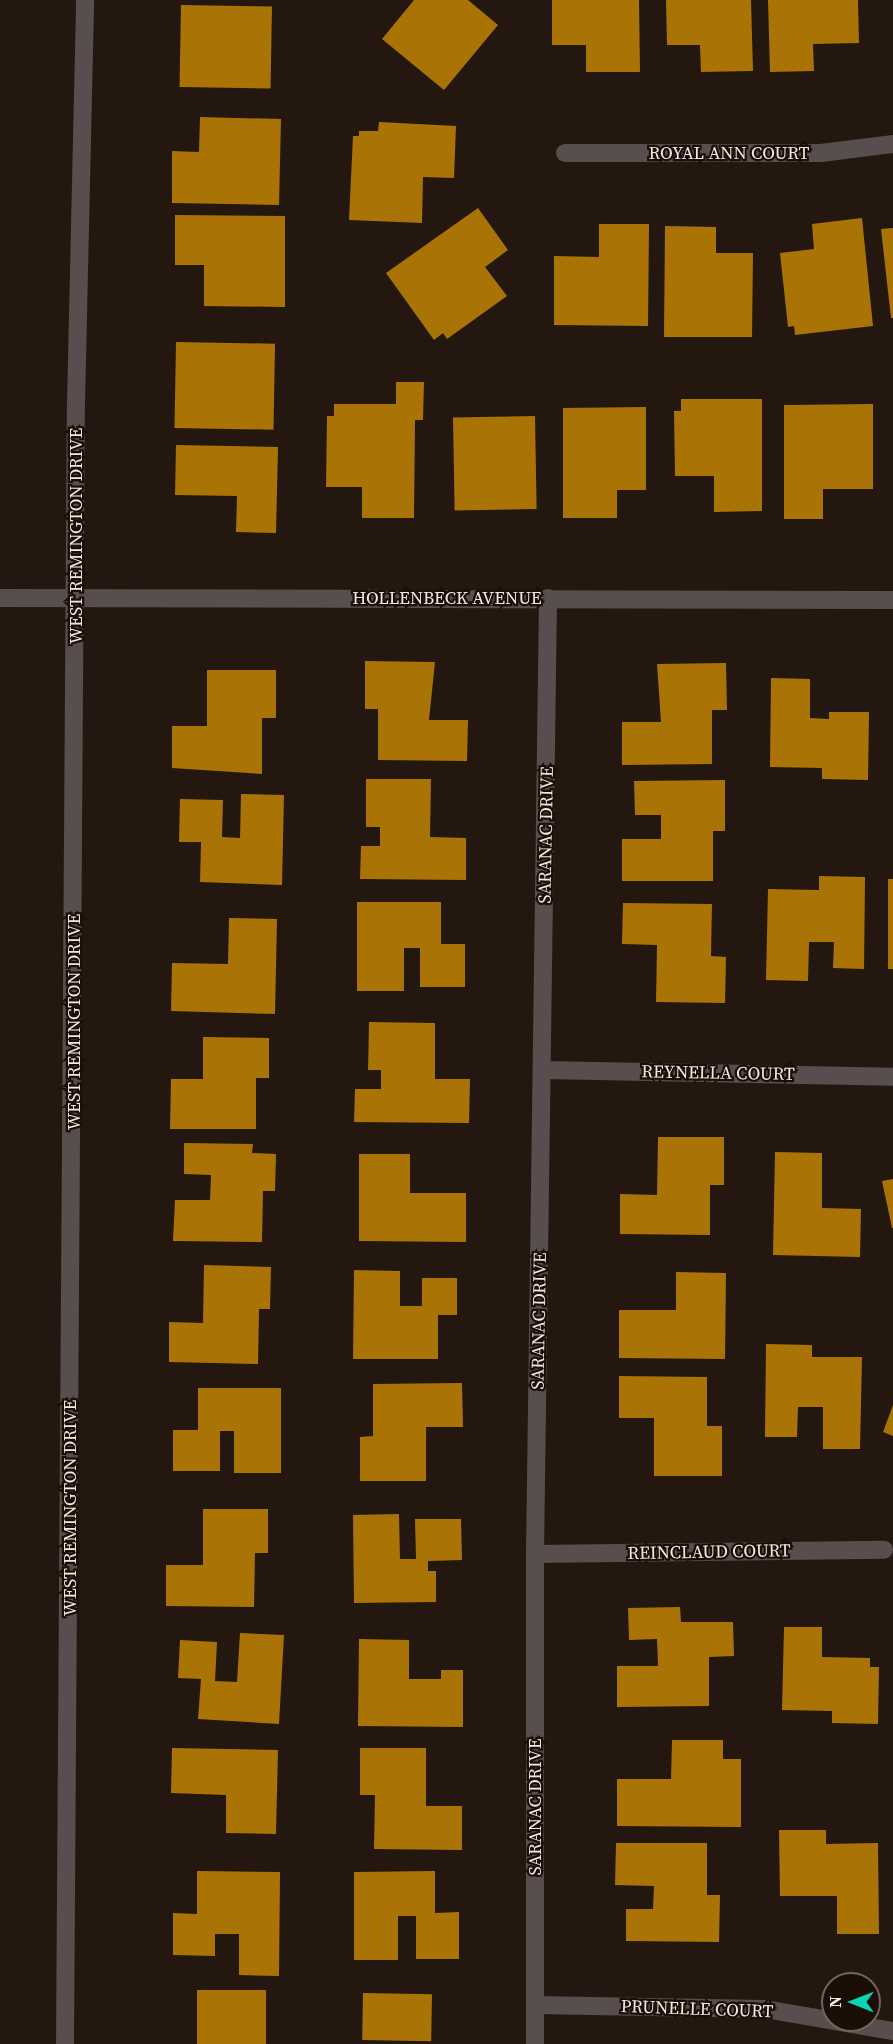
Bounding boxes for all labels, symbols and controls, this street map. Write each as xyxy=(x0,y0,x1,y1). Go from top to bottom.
street label: ROYAL ANN COURT xyxy=(649,142,809,164)
street label: WEST REMINGTON DRIVE xyxy=(65,428,87,644)
street label: HOLLENBECK AVENUE xyxy=(352,587,542,609)
street label: SARANAC DRIVE xyxy=(534,766,558,904)
street label: WEST REMINGTON DRIVE xyxy=(63,914,85,1130)
street label: REYNELLA COURT xyxy=(641,1061,795,1085)
street label: SARANAC DRIVE xyxy=(527,1252,551,1390)
street label: WEST REMINGTON DRIVE xyxy=(59,1400,81,1616)
street label: REINCLAUD COURT xyxy=(627,1540,791,1564)
street label: SARANAC DRIVE xyxy=(524,1738,546,1876)
north arrow xyxy=(821,1972,881,2032)
street label: PRUNELLE COURT xyxy=(620,1996,774,2022)
text: N xyxy=(824,1996,846,2008)

